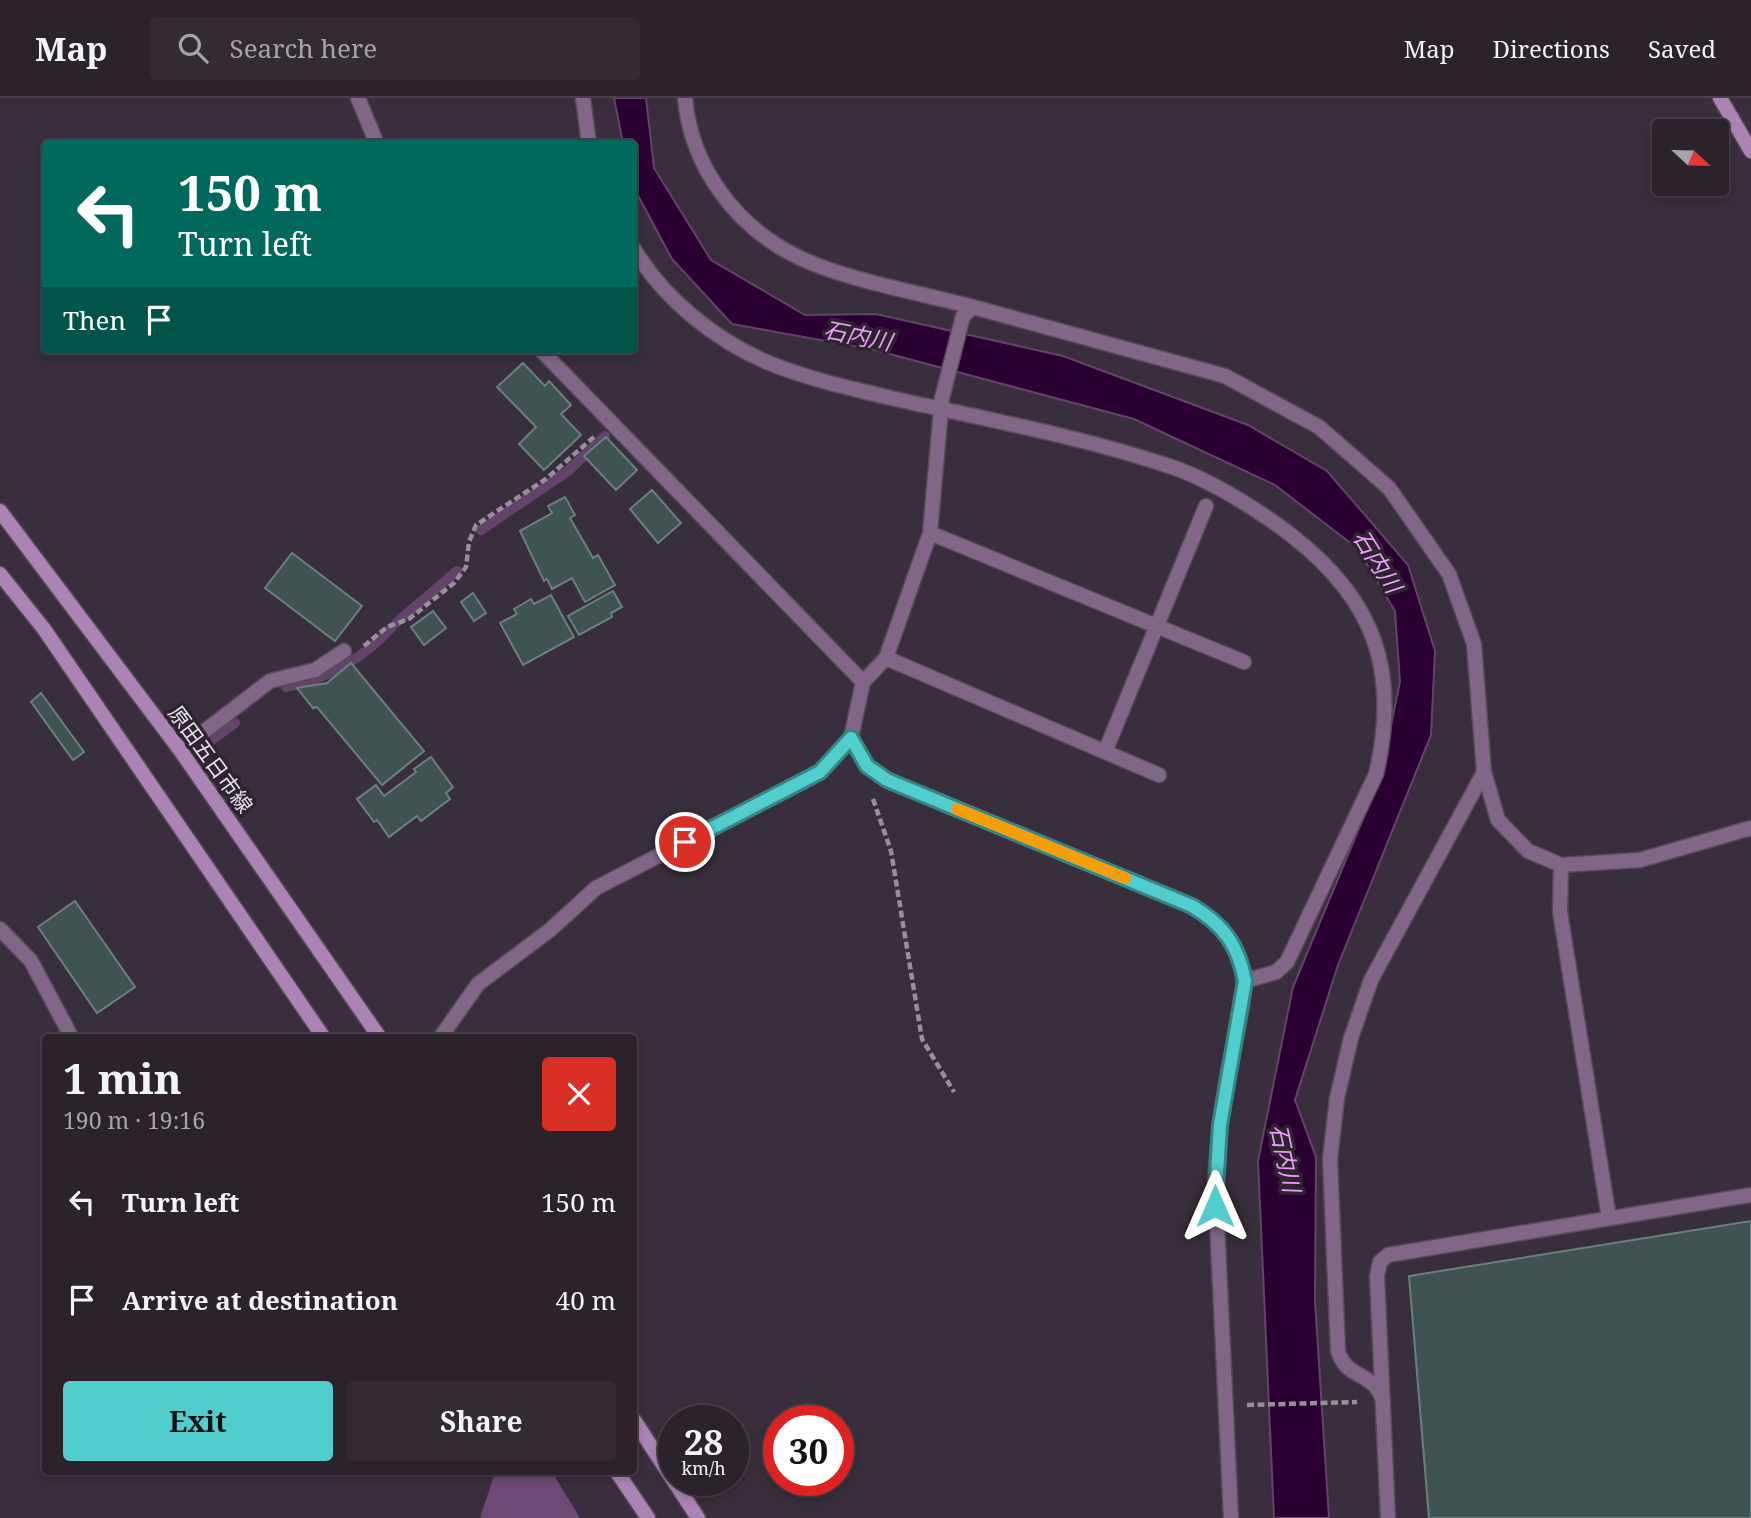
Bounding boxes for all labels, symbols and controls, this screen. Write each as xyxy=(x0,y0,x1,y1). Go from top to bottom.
search box xyxy=(150,17,640,80)
text: Map xyxy=(35,26,108,71)
icon: search xyxy=(174,29,212,67)
text: Search here xyxy=(230,30,377,66)
text: Map xyxy=(1404,32,1455,65)
text: Directions xyxy=(1493,32,1610,65)
text: Saved xyxy=(1648,32,1716,65)
north arrow xyxy=(1652,119,1729,196)
map controls xyxy=(1652,119,1729,196)
text: 150 m xyxy=(178,159,322,225)
icon: left xyxy=(63,168,154,259)
text: Turn left xyxy=(178,222,312,265)
icon: arrive xyxy=(140,301,178,339)
text: Then xyxy=(63,302,126,338)
water label: 石内川 xyxy=(821,313,898,358)
water label: 石内川 xyxy=(1346,523,1411,601)
street label: 原田五日市線 xyxy=(163,700,259,818)
pin xyxy=(655,812,715,872)
icon: arrive xyxy=(666,823,704,861)
text: 1 min xyxy=(63,1049,182,1106)
button: close xyxy=(542,1057,616,1131)
text: 190 m · 19:16 xyxy=(63,1104,205,1136)
water label: 石内川 xyxy=(1263,1121,1309,1198)
position arrow xyxy=(1178,1169,1252,1243)
icon: left xyxy=(63,1183,101,1221)
text: Turn left xyxy=(122,1184,239,1220)
text: 150 m xyxy=(541,1184,616,1220)
icon: arrive xyxy=(63,1281,101,1319)
text: Arrive at destination xyxy=(122,1282,398,1318)
text: 40 m xyxy=(556,1282,616,1318)
button: Exit xyxy=(63,1381,333,1461)
button: Share xyxy=(347,1381,616,1461)
speed limit sign: 30 xyxy=(763,1405,854,1496)
text: 28 xyxy=(684,1418,723,1465)
text: km/h xyxy=(681,1456,726,1480)

